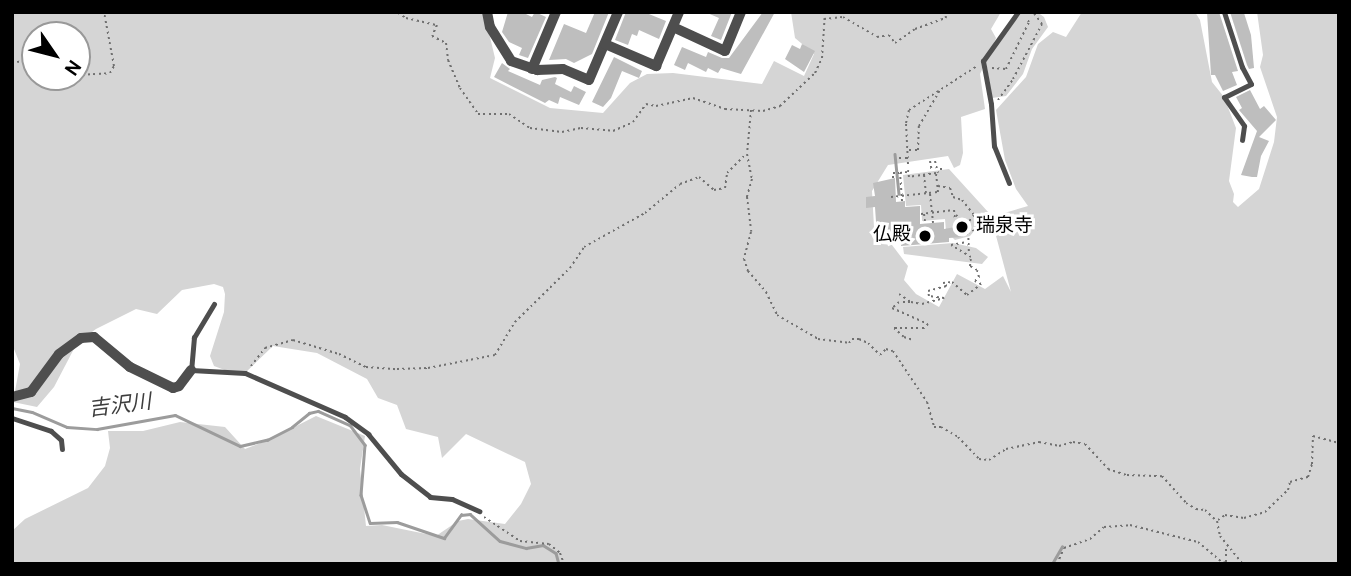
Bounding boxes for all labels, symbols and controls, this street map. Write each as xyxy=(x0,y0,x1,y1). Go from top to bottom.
north arrow xyxy=(21,21,91,91)
text: N xyxy=(58,54,85,79)
place label: 瑞泉寺 xyxy=(976,216,1033,238)
marker: 瑞泉寺 xyxy=(954,219,970,235)
place label: 仏殿 xyxy=(873,225,911,247)
marker: 仏殿 xyxy=(917,228,933,244)
water label: 吉沢川 xyxy=(87,391,153,423)

